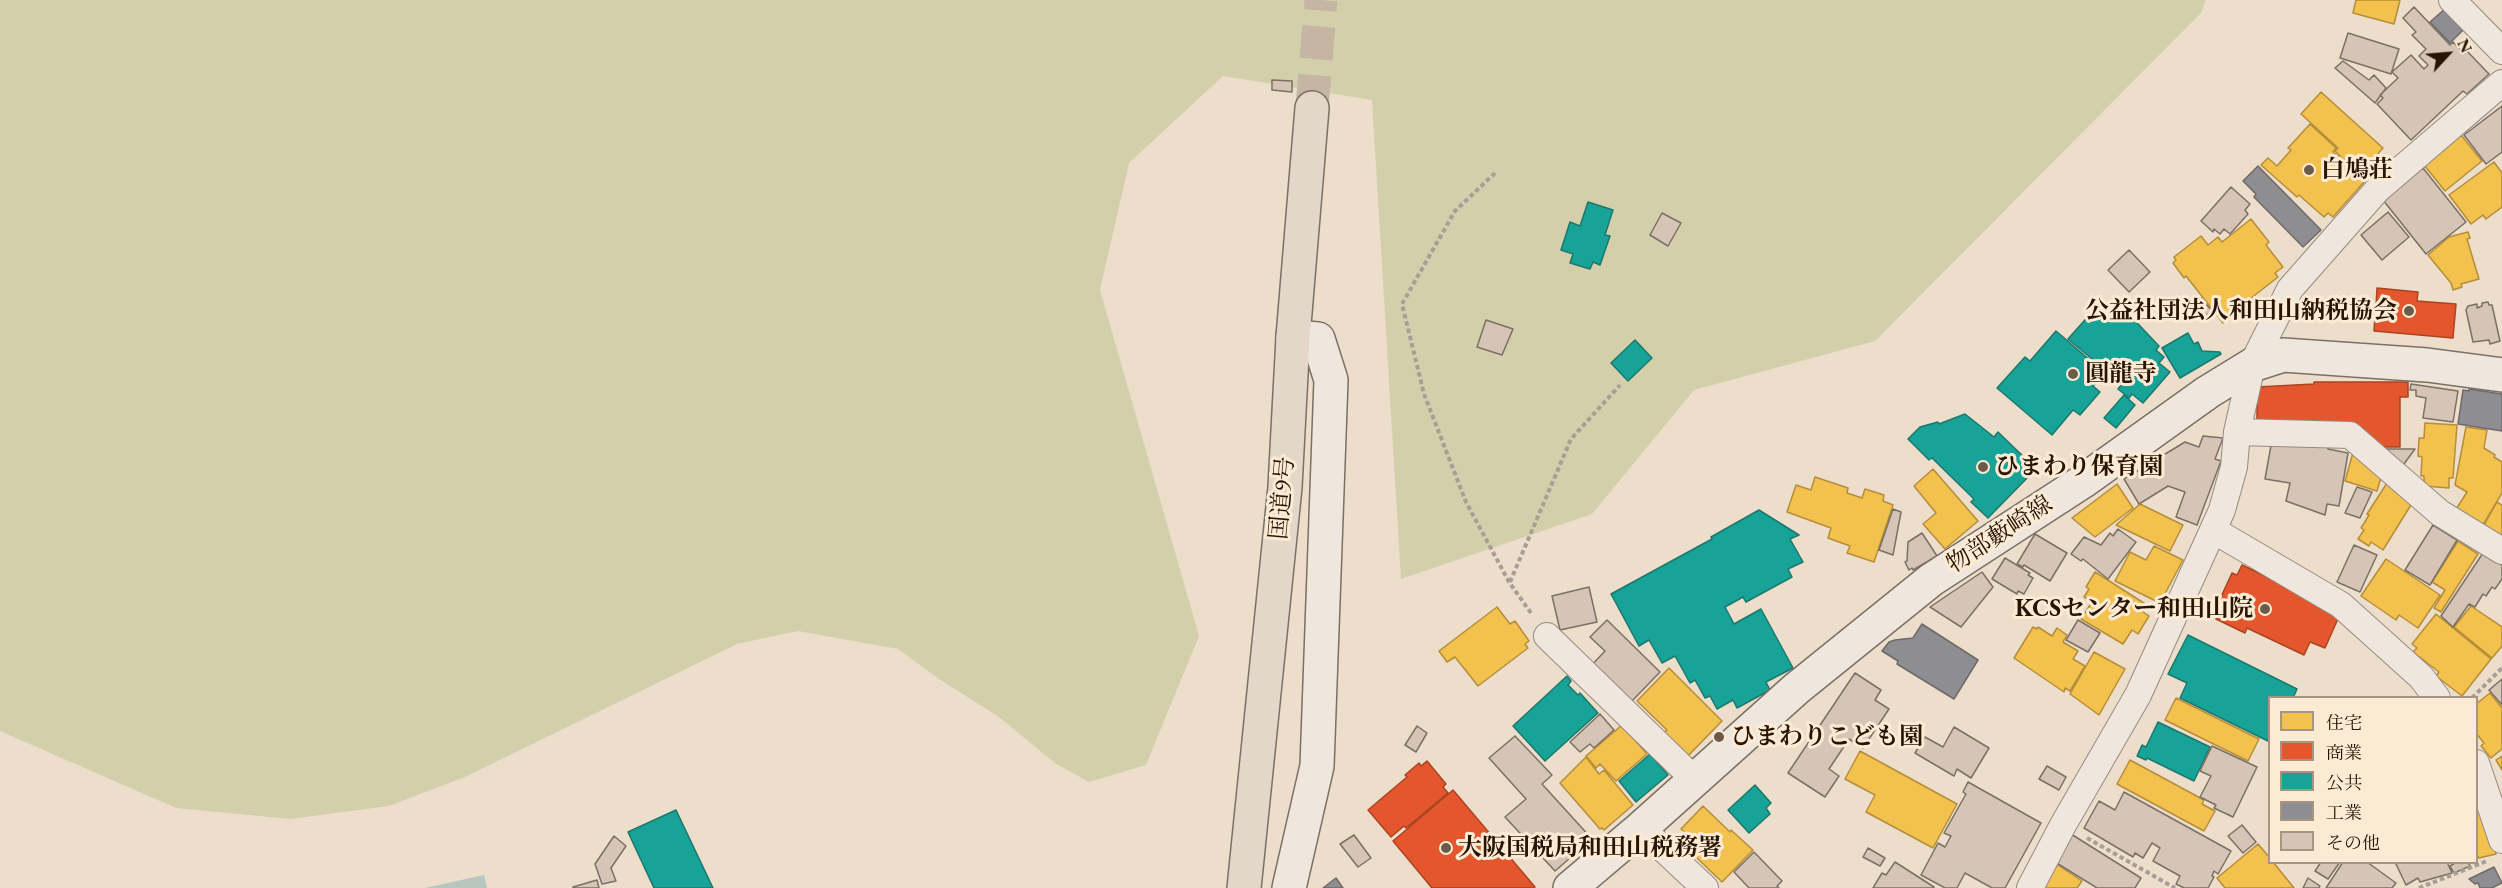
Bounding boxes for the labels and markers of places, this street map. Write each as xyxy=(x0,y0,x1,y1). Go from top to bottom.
place label: 白鳩荘 xyxy=(2321,156,2393,184)
marker: 白鳩荘 xyxy=(2302,163,2316,177)
place label: 公益社団法人和田山納税協会 xyxy=(2085,297,2397,325)
marker: 公益社団法人和田山納税協会 xyxy=(2402,304,2416,318)
place label: 圓龍寺 xyxy=(2085,360,2157,388)
marker: 圓龍寺 xyxy=(2066,367,2080,381)
place label: ひまわり保育園 xyxy=(1995,453,2163,481)
marker: ひまわり保育園 xyxy=(1976,460,1990,474)
place label: KCSセンター和田山院 xyxy=(2015,595,2253,623)
marker: KCSセンター和田山院 xyxy=(2258,602,2272,616)
place label: ひまわりこども園 xyxy=(1731,723,1923,751)
marker: ひまわりこども園 xyxy=(1712,730,1726,744)
place label: 大阪国税局和田山税務署 xyxy=(1458,834,1722,862)
marker: 大阪国税局和田山税務署 xyxy=(1439,841,1453,855)

